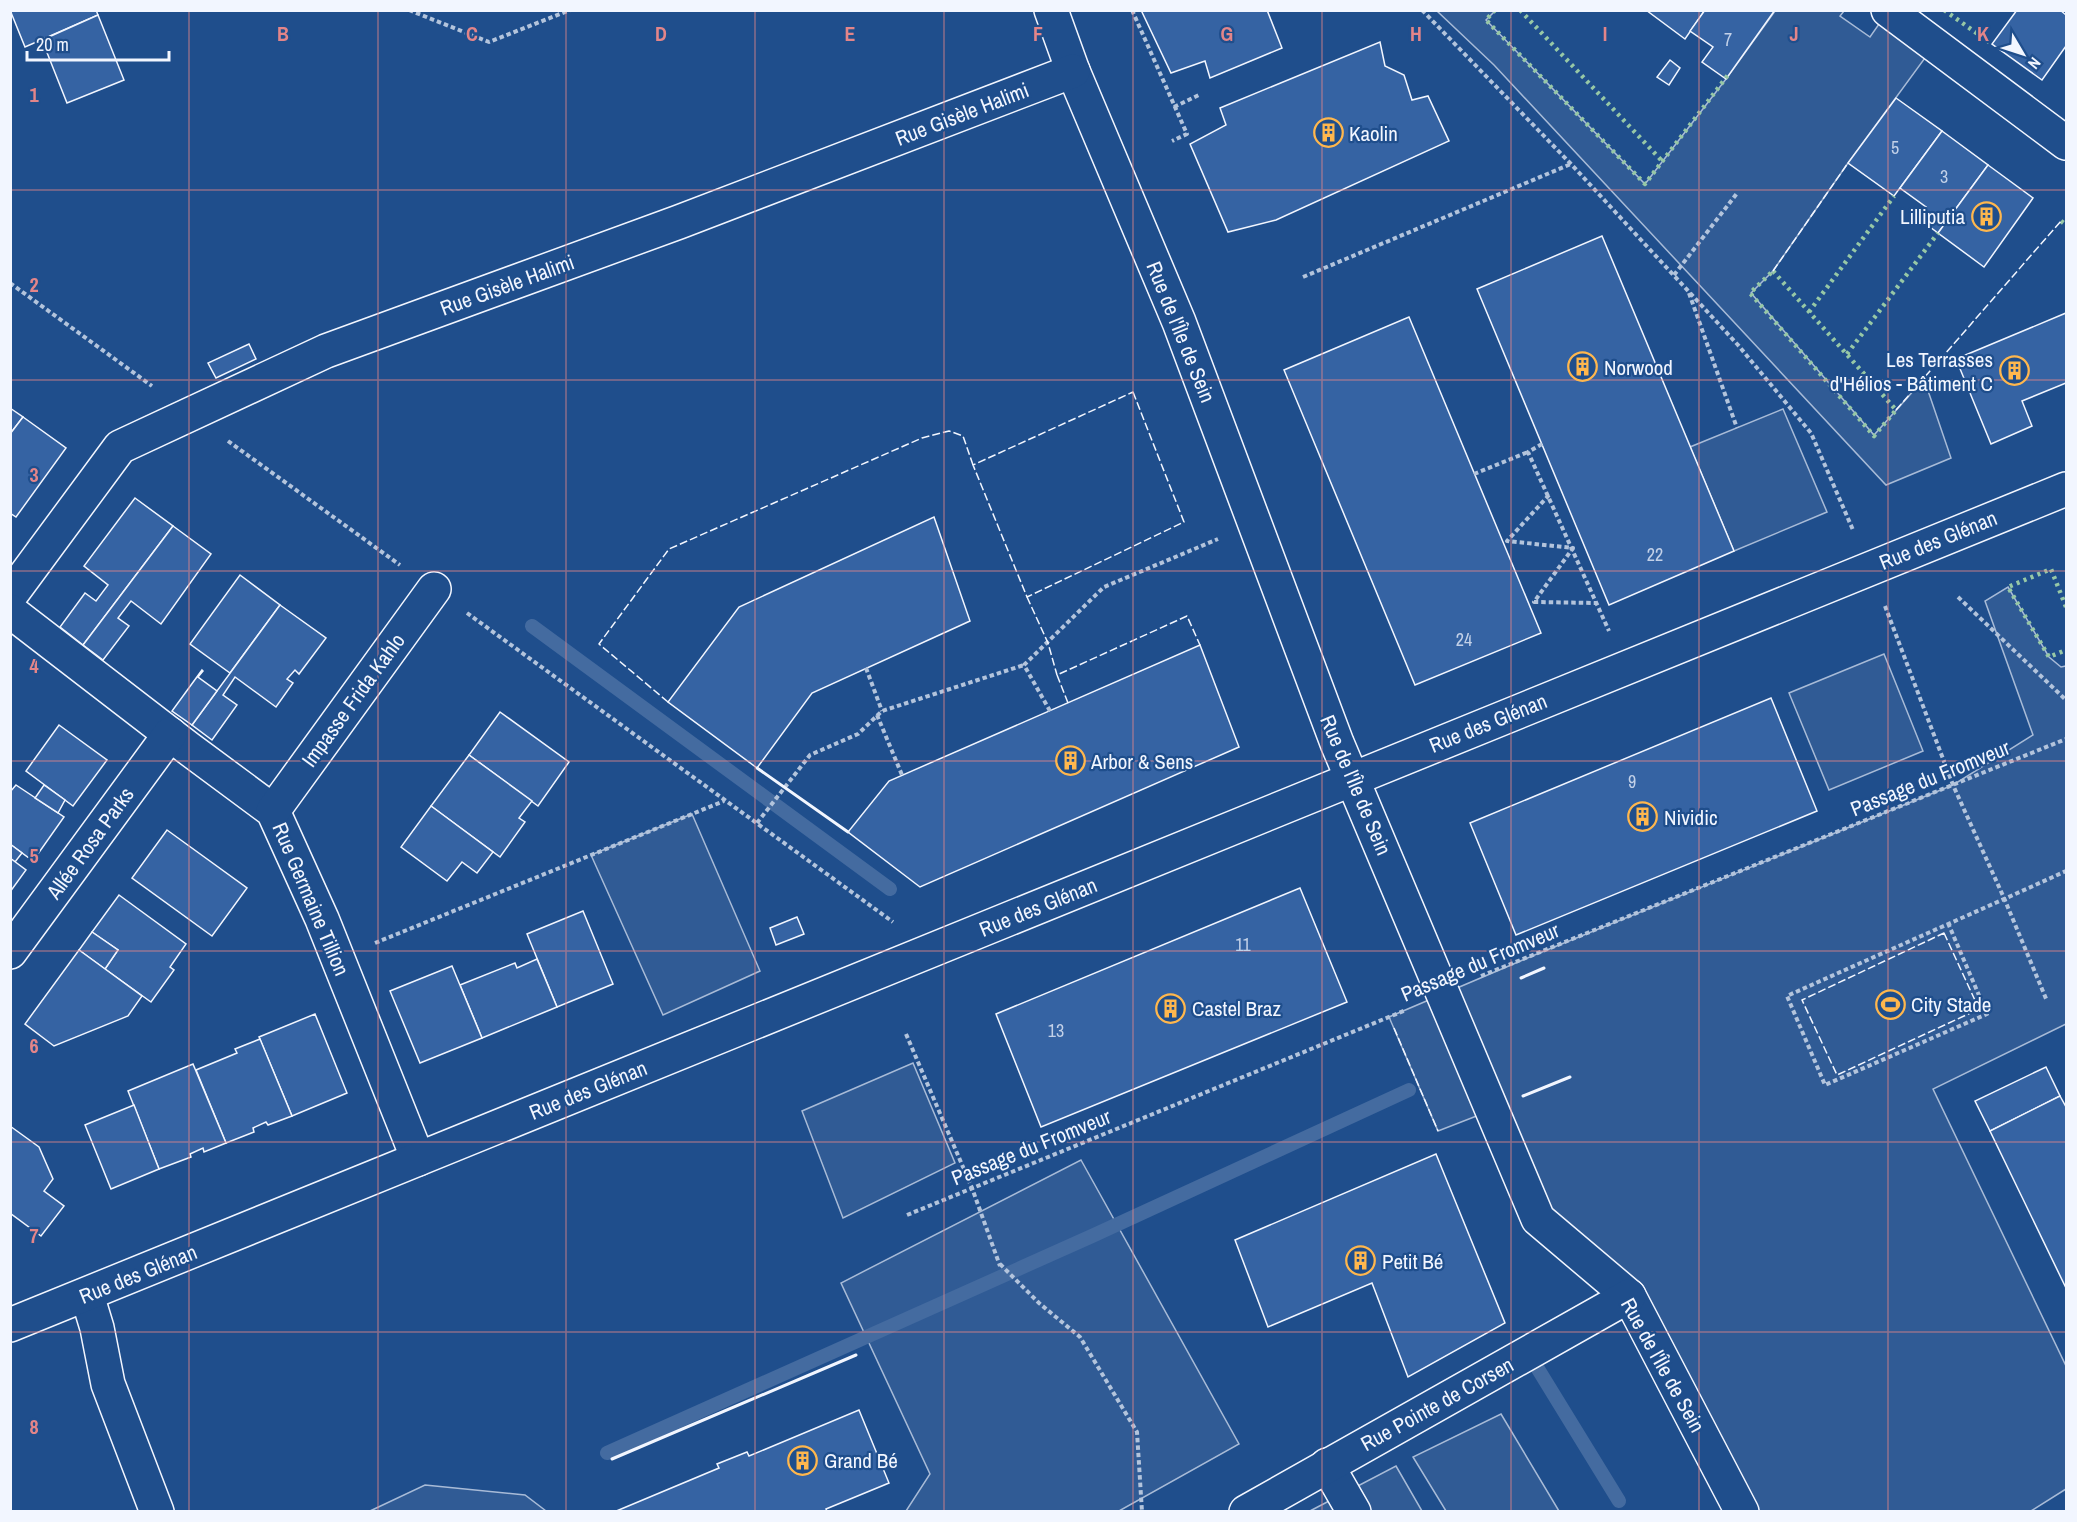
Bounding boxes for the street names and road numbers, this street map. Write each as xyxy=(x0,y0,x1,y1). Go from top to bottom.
street label: Rue Gisèle Halimi xyxy=(891,75,1033,153)
street label: Rue Gisèle Halimi xyxy=(436,247,578,323)
street label: Rue de l'Île de Sein xyxy=(1140,257,1222,407)
street label: Rue des Glénan xyxy=(1875,503,2001,577)
street label: Impasse Frida Kahlo xyxy=(295,627,411,773)
street label: Rue des Glénan xyxy=(1425,686,1551,760)
street label: Rue de l'Île de Sein xyxy=(1313,710,1399,860)
street label: Passage du Fromveur xyxy=(1846,733,2014,823)
street label: Allée Rosa Parks xyxy=(39,781,141,906)
street label: Rue Germaine Tillion xyxy=(266,818,356,980)
street label: Rue des Glénan xyxy=(975,870,1101,944)
street label: Passage du Fromveur xyxy=(1396,915,1564,1008)
street label: Rue des Glénan xyxy=(525,1053,651,1127)
street label: Passage du Fromveur xyxy=(947,1102,1115,1192)
street label: Rue des Glénan xyxy=(75,1237,201,1311)
street label: Rue de l'Île de Sein xyxy=(1614,1292,1712,1438)
street label: Rue Pointe de Corsen xyxy=(1355,1350,1519,1458)

